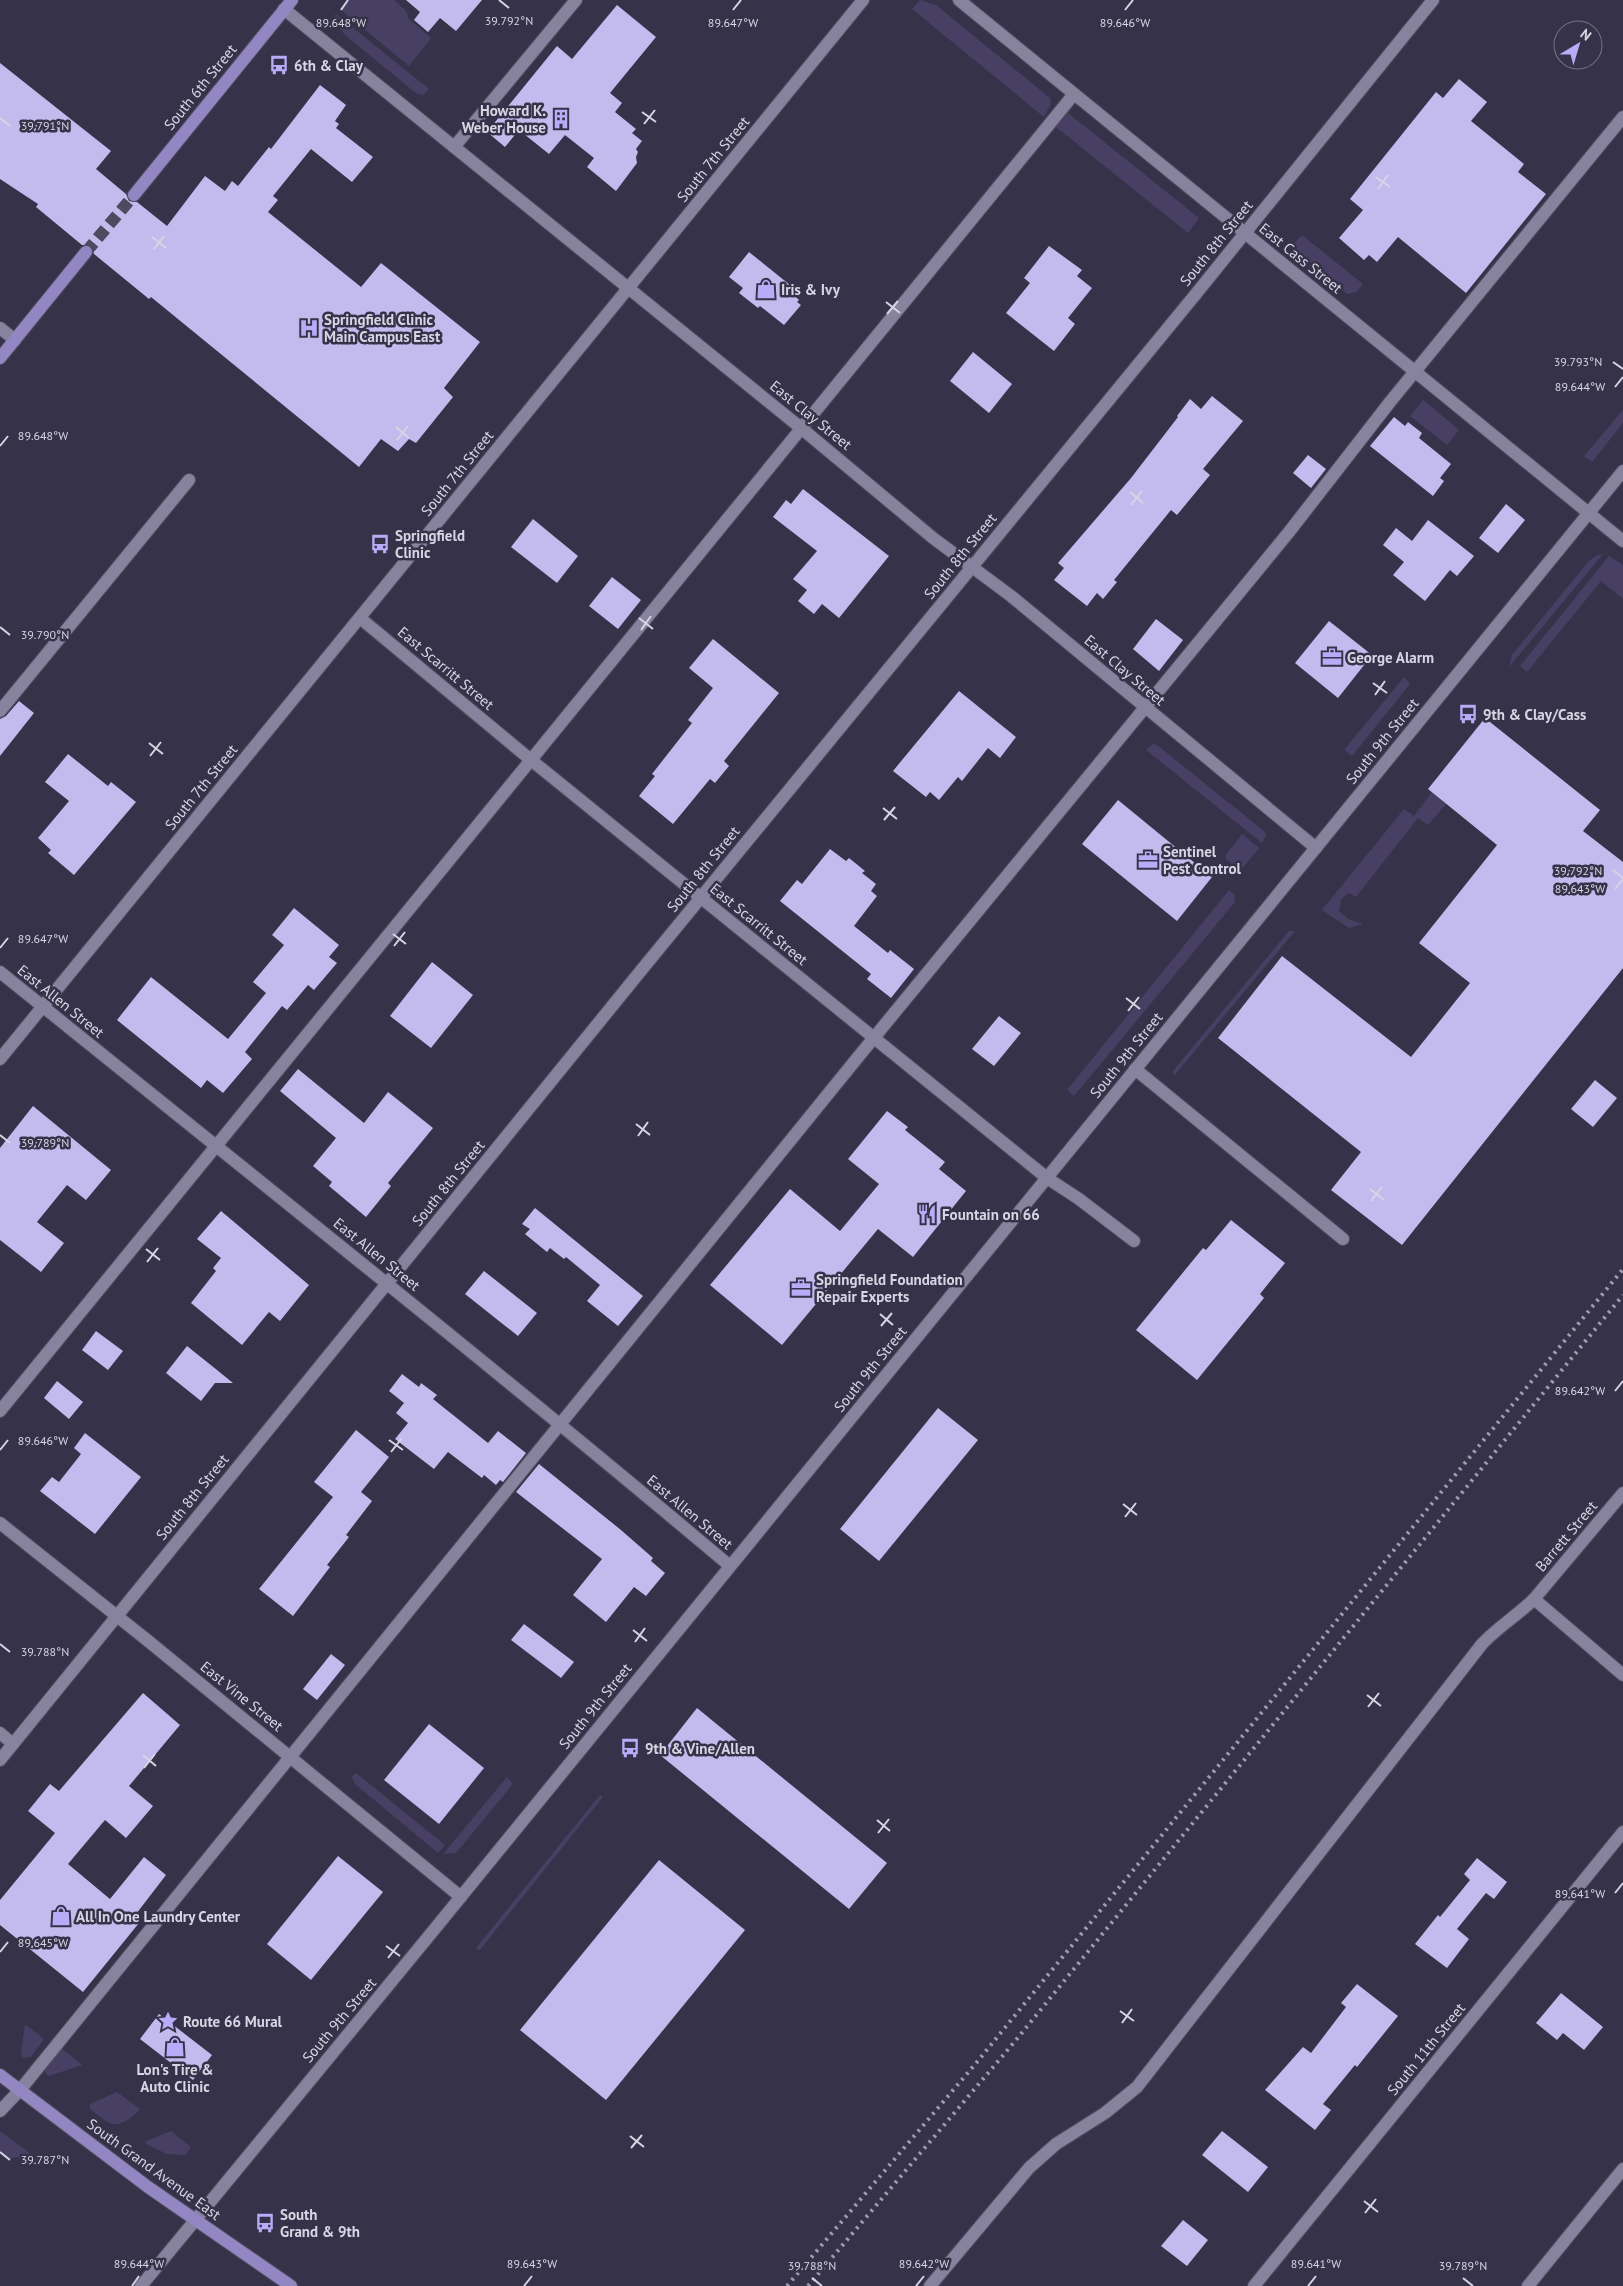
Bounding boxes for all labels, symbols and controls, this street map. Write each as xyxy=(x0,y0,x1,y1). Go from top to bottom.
text: 39.792°N xyxy=(485,13,533,28)
text: 89.648°W xyxy=(316,15,366,30)
text: 89.647°W xyxy=(708,15,758,30)
text: 89.646°W xyxy=(1100,15,1150,30)
north arrow xyxy=(1553,20,1603,70)
text: N xyxy=(1577,25,1595,45)
street label: South 6th Street xyxy=(160,40,240,134)
bus stop icon: 6th & Clay xyxy=(268,54,290,76)
place label: 6th & Clay xyxy=(294,56,364,75)
place label: Howard K. Weber House xyxy=(462,101,546,137)
building icon: Howard K. Weber House xyxy=(550,108,572,130)
street label: South 7th Street xyxy=(673,112,753,206)
text: 39.791°N xyxy=(21,118,69,133)
street label: South 8th Street xyxy=(1176,196,1256,290)
street label: East Cass Street xyxy=(1256,219,1346,297)
shop icon: Iris & Ivy xyxy=(755,278,777,300)
place label: Iris & Ivy xyxy=(781,280,841,299)
place label: Springfield Clinic Main Campus East xyxy=(324,310,441,346)
hospital icon: Springfield Clinic Main Campus East xyxy=(298,317,320,339)
text: 39.793°N xyxy=(1554,354,1602,369)
street label: East Clay Street xyxy=(766,376,856,454)
text: 89.644°W xyxy=(1555,379,1605,394)
street label: South 7th Street xyxy=(417,426,497,520)
text: 89.648°W xyxy=(18,428,68,443)
street label: South 8th Street xyxy=(920,509,1000,603)
place label: Springfield Clinic xyxy=(395,526,465,562)
bus stop icon: Springfield Clinic xyxy=(369,533,391,555)
street label: East Scarritt Street xyxy=(394,622,498,714)
text: 39.790°N xyxy=(21,627,69,642)
street label: East Clay Street xyxy=(1081,631,1169,709)
office icon: George Alarm xyxy=(1321,646,1343,668)
place label: George Alarm xyxy=(1347,648,1434,667)
street label: South 9th Street xyxy=(1342,694,1422,788)
bus stop icon: 9th & Clay/Cass xyxy=(1457,703,1479,725)
place label: 9th & Clay/Cass xyxy=(1483,705,1586,724)
street label: South 7th Street xyxy=(161,740,241,834)
street label: South 8th Street xyxy=(663,822,743,916)
place label: Sentinel Pest Control xyxy=(1163,842,1241,878)
office icon: Sentinel Pest Control xyxy=(1137,849,1159,871)
text: 39.792°N xyxy=(1554,863,1602,878)
street label: East Scarritt Street xyxy=(706,879,812,969)
text: 89.643°W xyxy=(1555,881,1605,896)
text: 89.647°W xyxy=(18,931,68,946)
street label: East Allen Street xyxy=(14,960,108,1042)
street label: South 9th Street xyxy=(1086,1008,1166,1102)
text: 39.789°N xyxy=(21,1135,69,1150)
street label: South 8th Street xyxy=(408,1136,488,1230)
restaurant icon: Fountain on 66 xyxy=(916,1203,938,1225)
place label: Fountain on 66 xyxy=(942,1205,1040,1224)
street label: East Allen Street xyxy=(330,1213,424,1295)
place label: Springfield Foundation Repair Experts xyxy=(816,1270,963,1306)
office icon: Springfield Foundation Repair Experts xyxy=(790,1277,812,1299)
street label: South 9th Street xyxy=(830,1322,910,1416)
text: 89.642°W xyxy=(1555,1383,1605,1398)
text: 89.646°W xyxy=(18,1433,68,1448)
street label: South 8th Street xyxy=(152,1450,232,1544)
street label: East Allen Street xyxy=(643,1471,737,1553)
street label: Barrett Street xyxy=(1531,1497,1601,1575)
text: 39.788°N xyxy=(21,1644,69,1659)
street label: East Vine Street xyxy=(197,1657,287,1735)
street label: South 9th Street xyxy=(555,1659,635,1753)
bus stop icon: 9th & Vine/Allen xyxy=(619,1737,641,1759)
place label: 9th & Vine/Allen xyxy=(645,1739,755,1758)
text: 89.641°W xyxy=(1555,1886,1605,1901)
shop icon: All In One Laundry Center xyxy=(50,1905,72,1927)
place label: All In One Laundry Center xyxy=(76,1907,241,1926)
text: 89.645°W xyxy=(18,1935,68,1950)
street label: South 9th Street xyxy=(298,1974,380,2066)
street label: South 11th Street xyxy=(1383,1999,1469,2099)
place icon: Route 66 Mural xyxy=(157,2010,179,2032)
place label: Route 66 Mural xyxy=(183,2012,283,2031)
shop icon: Lon's Tire & Auto Clinic xyxy=(164,2036,186,2058)
place label: Lon's Tire & Auto Clinic xyxy=(136,2060,214,2096)
street label: South Grand Avenue East xyxy=(83,2114,225,2224)
text: 39.787°N xyxy=(21,2152,69,2167)
place label: South Grand & 9th xyxy=(280,2205,360,2241)
bus stop icon: South Grand & 9th xyxy=(254,2212,276,2234)
text: 89.644°W xyxy=(114,2256,164,2271)
text: 89.643°W xyxy=(507,2256,557,2271)
text: 89.642°W xyxy=(899,2256,949,2271)
text: 89.641°W xyxy=(1291,2256,1341,2271)
text: 39.788°N xyxy=(788,2258,836,2273)
text: 39.789°N xyxy=(1439,2258,1487,2273)

